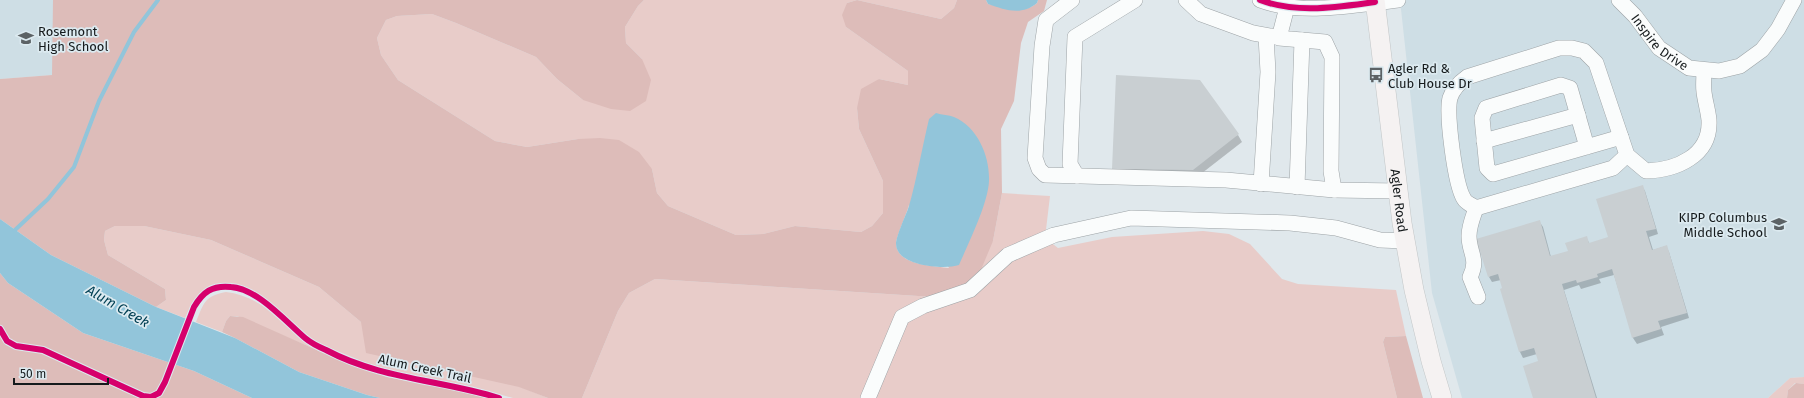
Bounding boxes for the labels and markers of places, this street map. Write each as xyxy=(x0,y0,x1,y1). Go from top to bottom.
place label: Rosemont High School xyxy=(38,24,108,54)
school or university icon: Rosemont High School xyxy=(17,29,35,47)
place label: Agler Rd & Club House Dr xyxy=(1388,61,1472,91)
bus stop icon: Agler Rd & Club House Dr xyxy=(1367,66,1385,84)
place label: KIPP Columbus Middle School xyxy=(1678,210,1767,240)
school or university icon: KIPP Columbus Middle School xyxy=(1770,215,1788,233)

